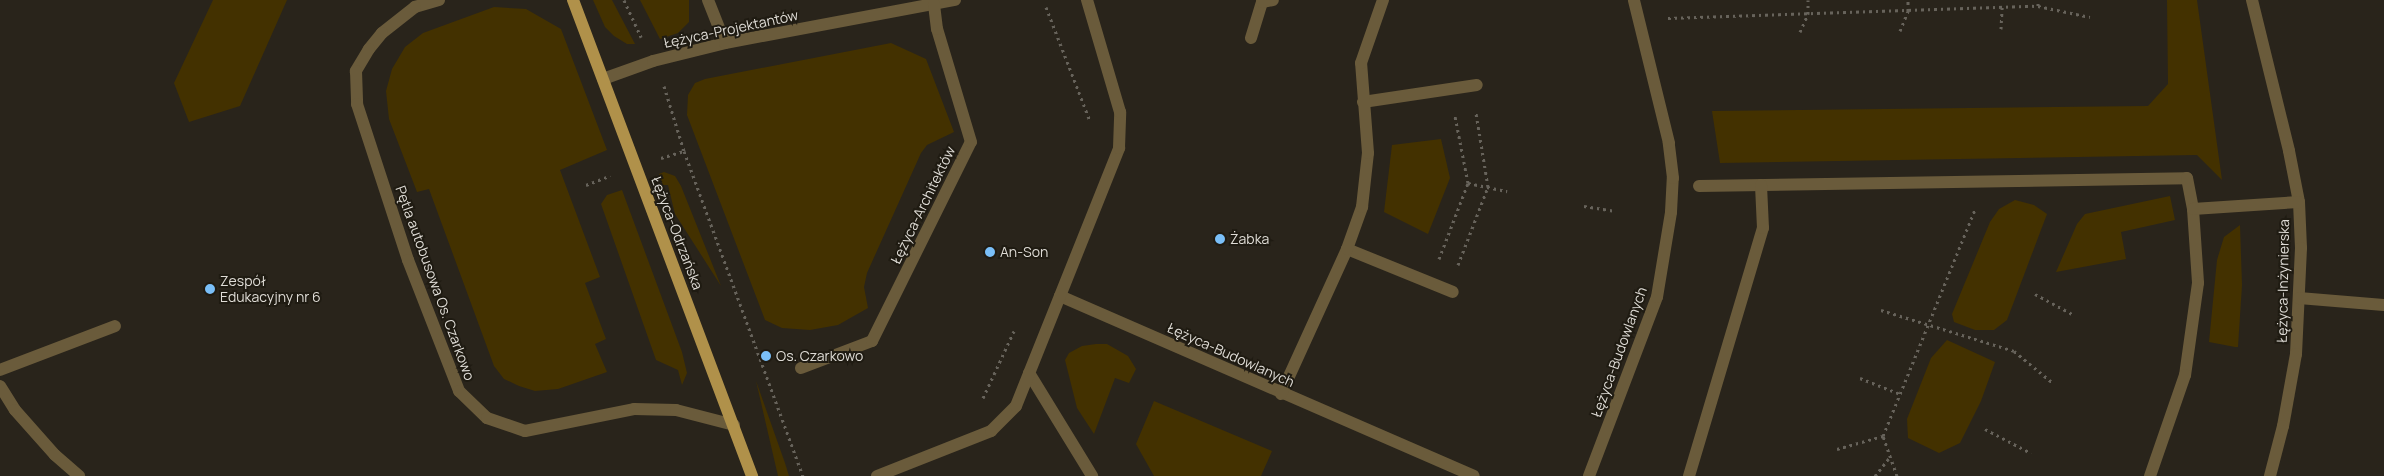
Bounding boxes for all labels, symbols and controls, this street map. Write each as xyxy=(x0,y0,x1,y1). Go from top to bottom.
street label: Łężyca-Projektantów xyxy=(662,7,800,51)
street label: Łężyca-Architektów xyxy=(887,144,959,266)
street label: Łężyca-Odrzańska xyxy=(648,174,706,292)
street label: Pętla autobusowa Os. Czarkowo xyxy=(392,183,478,383)
street label: Łężyca-Inżynierska xyxy=(2274,219,2292,343)
place label: Żabka xyxy=(1230,231,1269,247)
marker: Żabka xyxy=(1214,233,1226,245)
place label: An-Son xyxy=(1000,244,1048,260)
marker: An-Son xyxy=(984,246,996,258)
place label: Zespół Edukacyjny nr 6 xyxy=(220,273,321,306)
marker: Zespół Edukacyjny nr 6 xyxy=(204,283,216,295)
street label: Łężyca-Budowlanych xyxy=(1588,285,1650,419)
street label: Łężyca-Budowlanych xyxy=(1165,319,1297,391)
place label: Os. Czarkowo xyxy=(776,348,863,364)
marker: Os. Czarkowo xyxy=(760,350,772,362)

